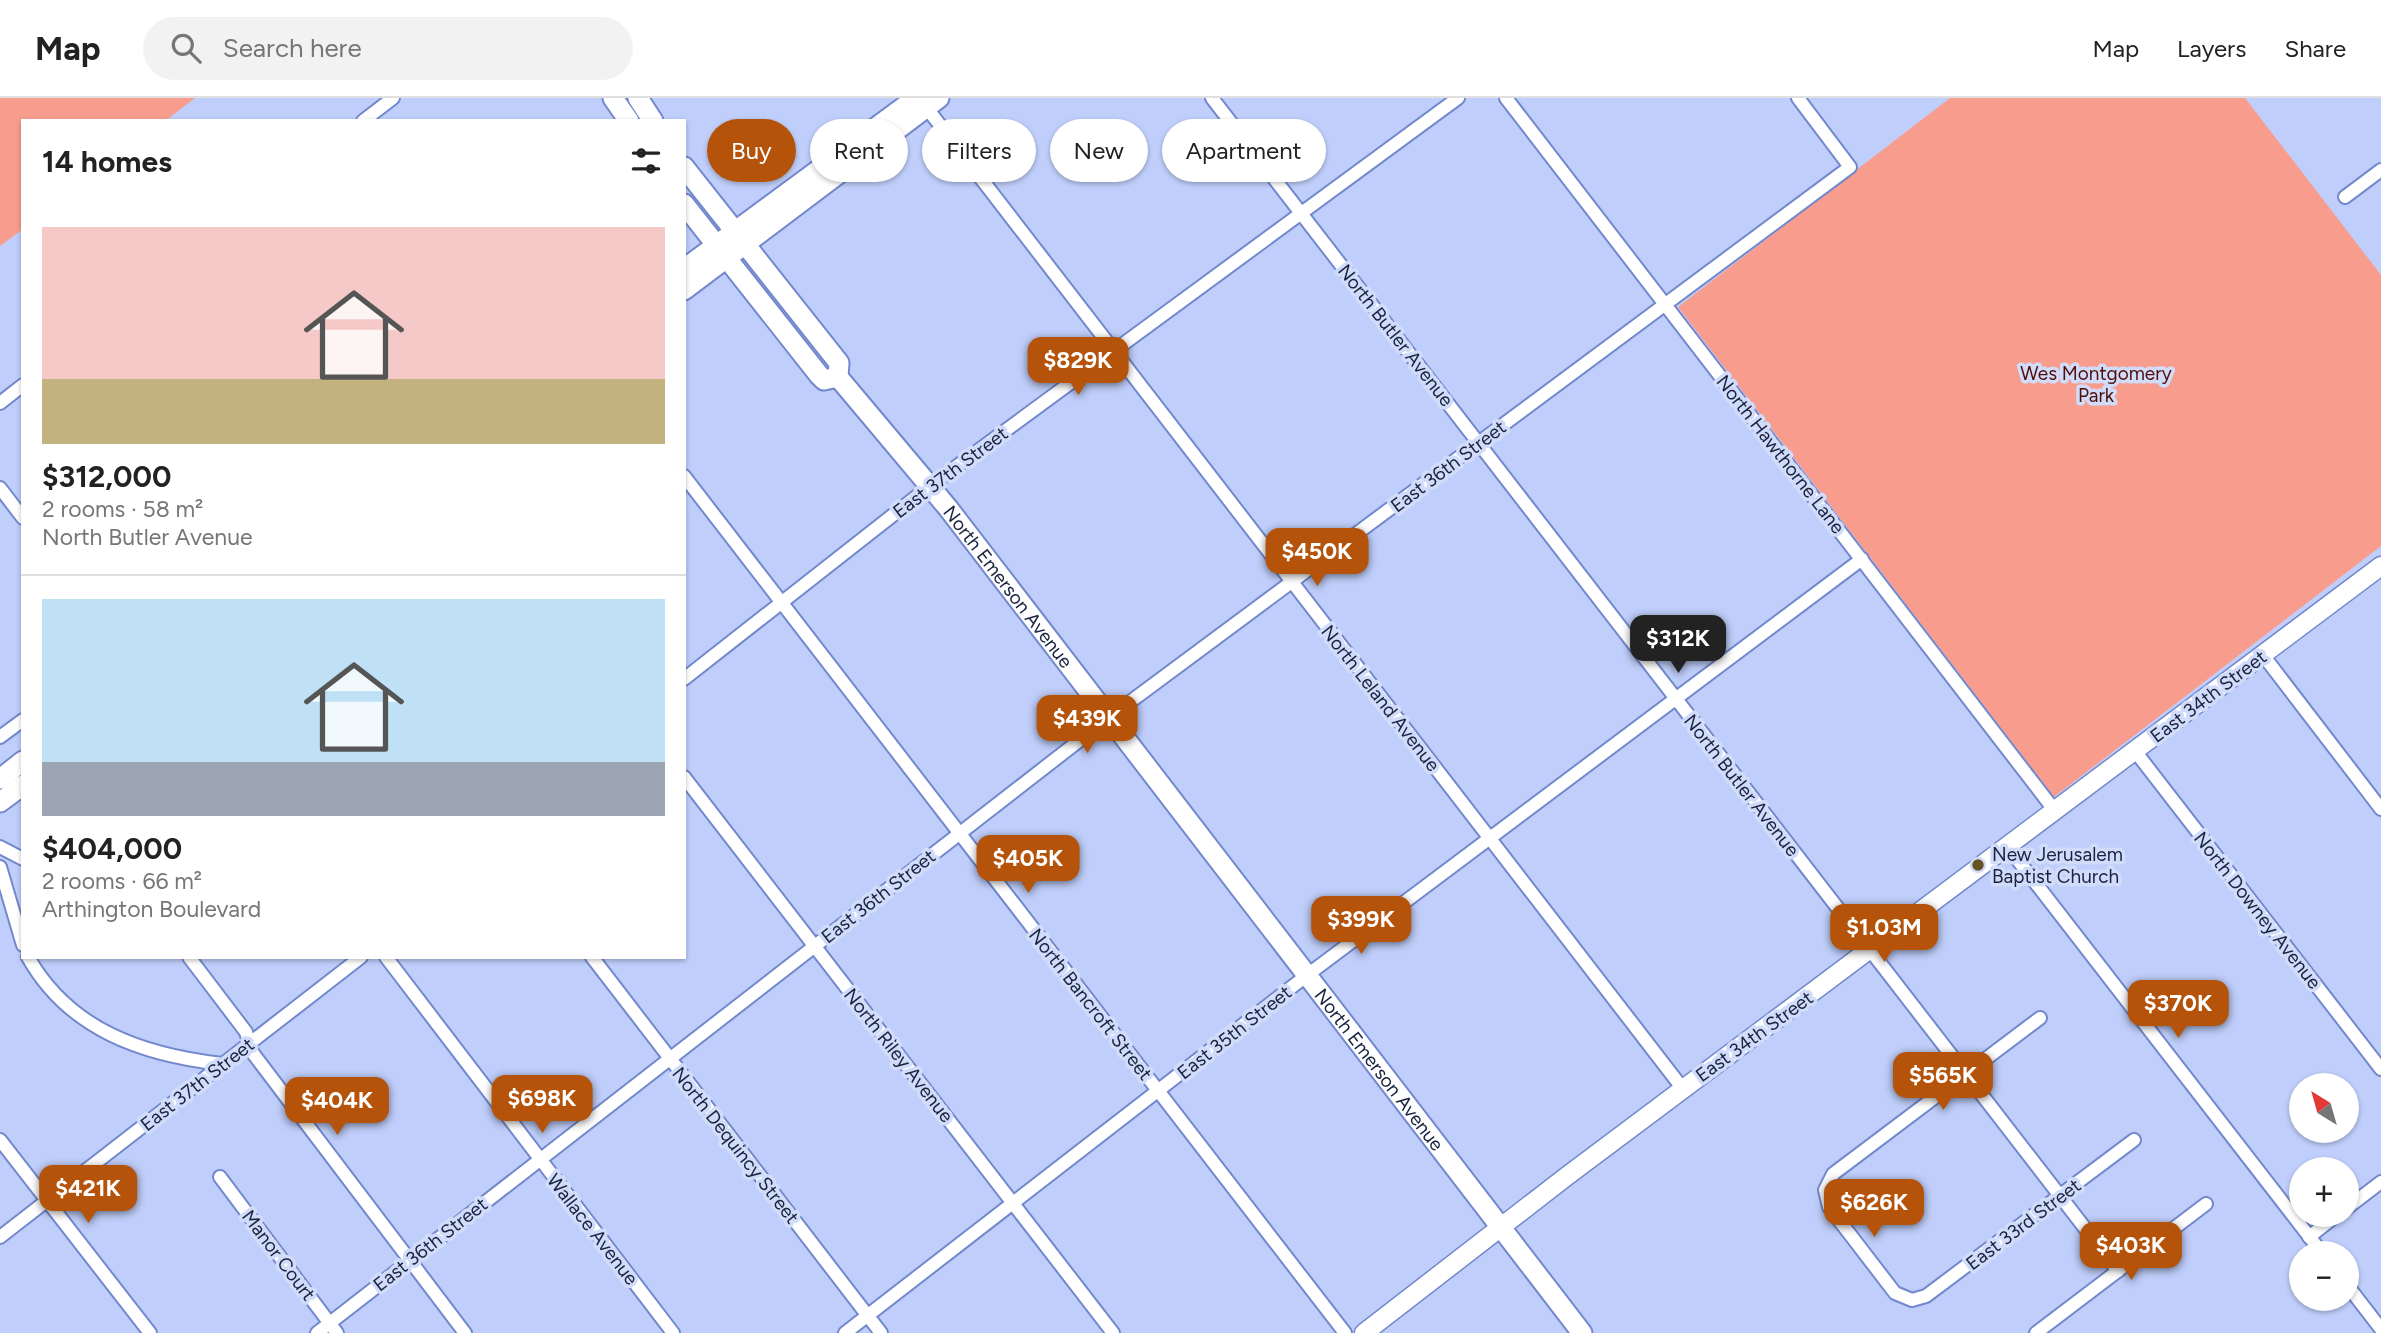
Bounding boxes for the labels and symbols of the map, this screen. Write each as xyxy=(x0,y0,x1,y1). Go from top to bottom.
street label: North Butler Avenue xyxy=(1333,260,1458,411)
pin: $829K xyxy=(1029,338,1127,397)
park label: Wes Montgomery Park xyxy=(2020,362,2172,407)
street label: North Hawthorne Lane xyxy=(1712,370,1850,538)
street label: East 36th Street xyxy=(1386,416,1511,517)
street label: East 37th Street xyxy=(888,422,1012,523)
street label: North Emerson Avenue xyxy=(938,501,1078,672)
pin: $450K xyxy=(1268,528,1366,588)
pin: $312K xyxy=(1629,616,1727,675)
street label: North Leland Avenue xyxy=(1316,621,1445,776)
street label: East 34th Street xyxy=(2146,645,2271,748)
pin: $439K xyxy=(1038,696,1136,755)
street label: North Butler Avenue xyxy=(1679,710,1804,861)
street label: North Downey Avenue xyxy=(2189,827,2326,993)
pin: $405K xyxy=(979,836,1077,895)
place label: New Jerusalem Baptist Church xyxy=(1992,843,2123,888)
street label: East 36th Street xyxy=(817,845,940,948)
marker: New Jerusalem Baptist Church xyxy=(1970,857,1986,873)
pin: $399K xyxy=(1312,896,1410,956)
pin: $1.03M xyxy=(1827,904,1941,964)
street label: North Bancroft Street xyxy=(1024,924,1157,1085)
street label: East 35th Street xyxy=(1173,981,1296,1084)
pin: $370K xyxy=(2129,981,2227,1040)
street label: North Riley Avenue xyxy=(839,984,958,1127)
street label: North Emerson Avenue xyxy=(1309,984,1449,1155)
street label: East 34th Street xyxy=(1691,986,1817,1087)
street label: East 37th Street xyxy=(136,1033,259,1136)
pin: $565K xyxy=(1894,1052,1992,1112)
street label: North Dequincy Street xyxy=(667,1062,804,1228)
north arrow xyxy=(2289,1073,2359,1143)
pin: $698K xyxy=(493,1076,591,1135)
pin: $404K xyxy=(288,1077,386,1137)
pin: $421K xyxy=(39,1166,137,1225)
street label: Wallace Avenue xyxy=(542,1169,643,1290)
street label: East 33rd Street xyxy=(1961,1174,2085,1275)
pin: $626K xyxy=(1825,1180,1923,1239)
street label: East 36th Street xyxy=(369,1193,492,1296)
street label: Manor Court xyxy=(237,1205,320,1305)
pin: $403K xyxy=(2082,1222,2180,1282)

